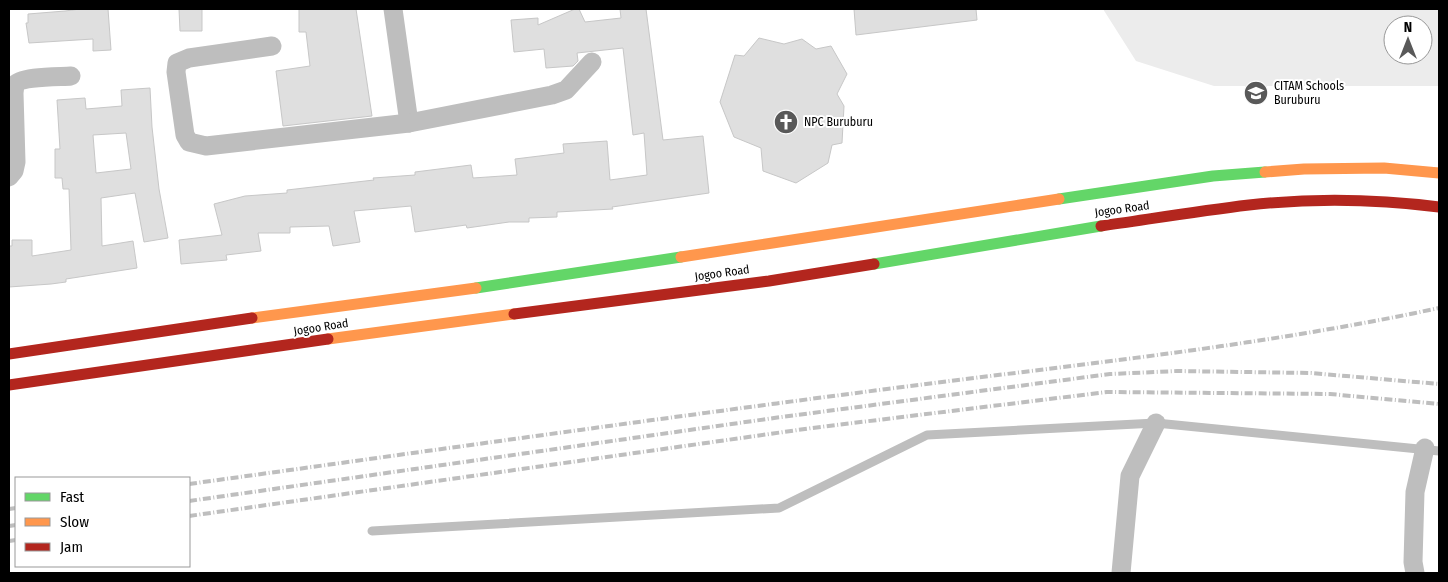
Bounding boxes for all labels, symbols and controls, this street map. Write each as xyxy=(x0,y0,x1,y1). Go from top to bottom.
north arrow xyxy=(1383,15,1433,65)
text: N xyxy=(1404,19,1412,36)
place label: CITAM Schools Buruburu xyxy=(1274,79,1344,107)
school or university icon: CITAM Schools Buruburu xyxy=(1243,80,1269,106)
church icon: NPC Buruburu xyxy=(773,109,799,135)
place label: NPC Buruburu xyxy=(804,115,873,129)
street label: Jogoo Road xyxy=(1094,198,1150,220)
street label: Jogoo Road xyxy=(694,262,750,284)
street label: Jogoo Road xyxy=(293,316,349,338)
legend xyxy=(15,477,190,567)
text: Fast xyxy=(60,488,84,506)
text: Slow xyxy=(60,513,89,531)
text: Jam xyxy=(60,538,83,556)

